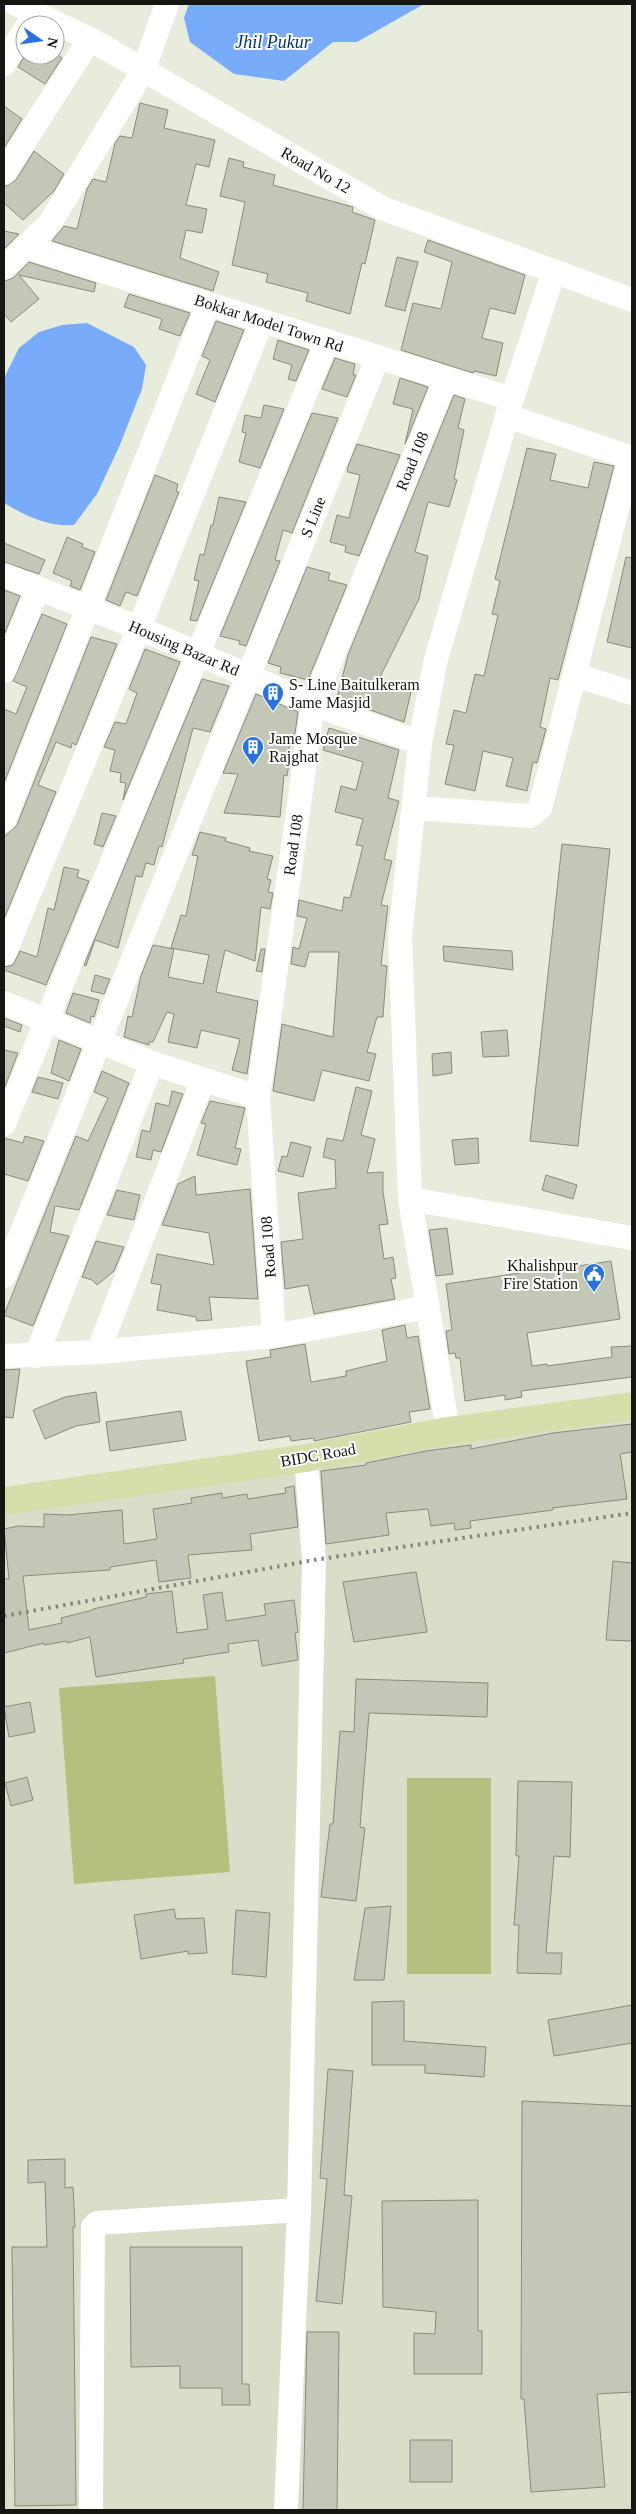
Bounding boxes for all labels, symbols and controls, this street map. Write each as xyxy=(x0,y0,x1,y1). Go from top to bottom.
north arrow xyxy=(15,15,65,65)
water label: Jhil Pukur xyxy=(235,32,312,52)
text: N xyxy=(44,36,61,49)
street label: Road No 12 xyxy=(278,143,354,197)
street label: Bokkar Model Town Rd xyxy=(192,291,346,355)
street label: Road 108 xyxy=(393,429,431,493)
street label: S Line xyxy=(297,494,329,540)
street label: Housing Bazar Rd xyxy=(126,617,242,680)
place label: S- Line Baitulkeram Jame Masjid xyxy=(289,676,420,712)
building icon: S- Line Baitulkeram Jame Masjid xyxy=(261,681,285,712)
place label: Jame Mosque Rajghat xyxy=(269,730,357,766)
building icon: Jame Mosque Rajghat xyxy=(241,735,265,766)
street label: Road 108 xyxy=(280,813,306,877)
street label: Road 108 xyxy=(257,1216,279,1278)
place label: Khalishpur Fire Station xyxy=(503,1257,579,1292)
public building icon: Khalishpur Fire Station xyxy=(582,1262,606,1293)
street label: BIDC Road xyxy=(279,1440,357,1470)

